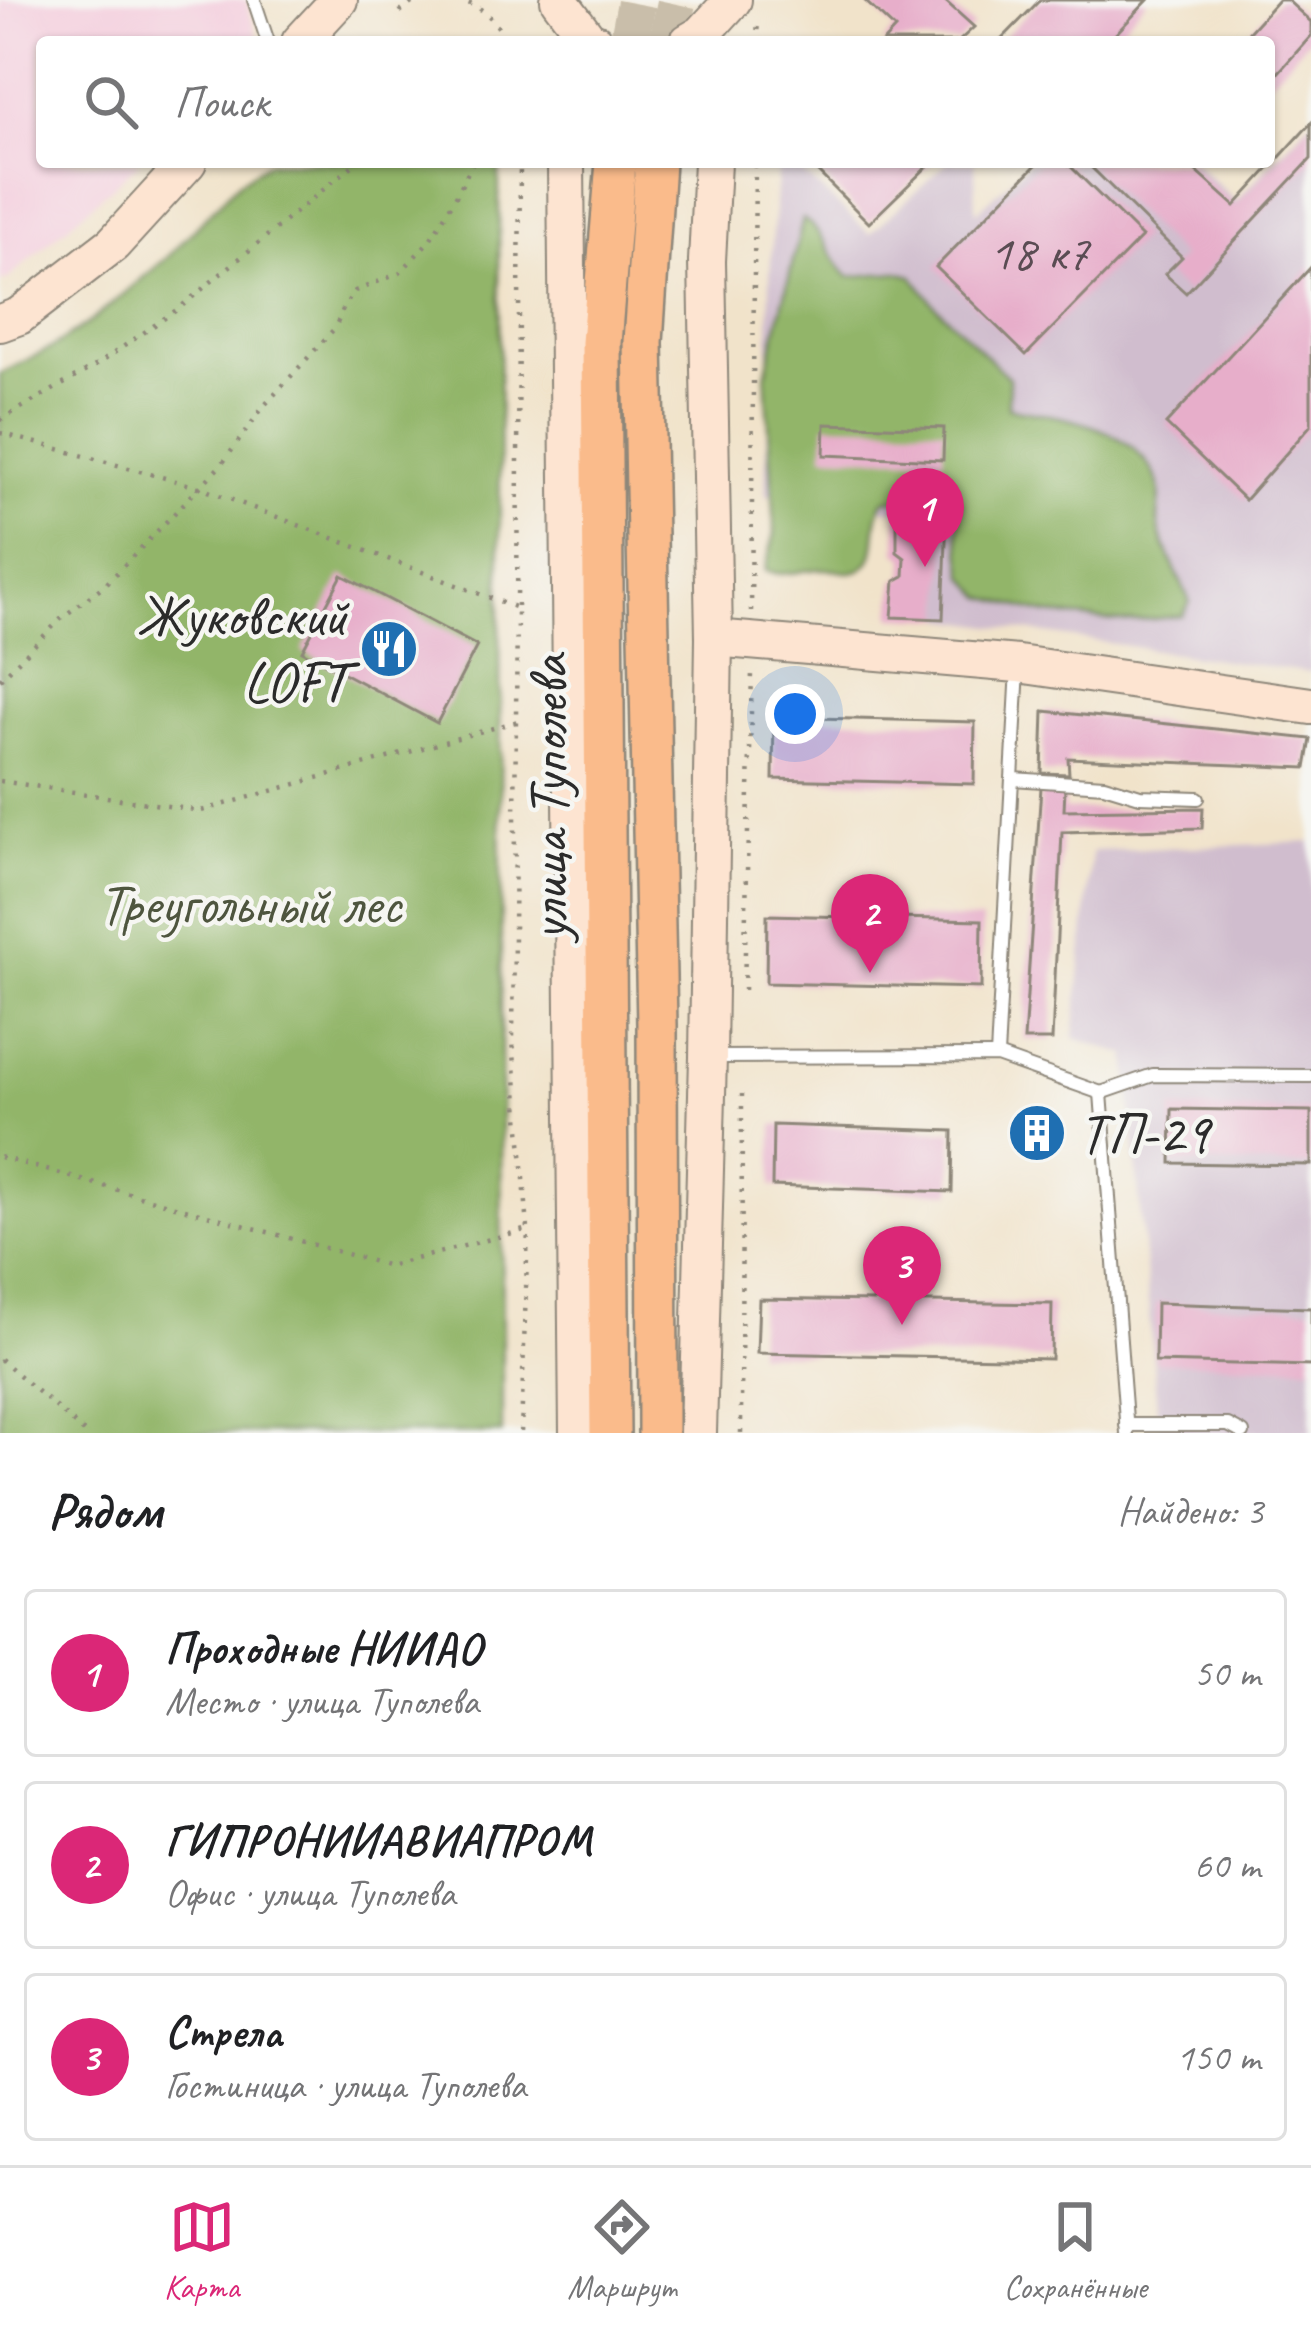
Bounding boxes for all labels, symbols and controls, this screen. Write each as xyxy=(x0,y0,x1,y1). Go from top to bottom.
search box xyxy=(36,36,1275,168)
icon: search xyxy=(78,69,144,135)
text: Поиск xyxy=(174,74,269,131)
house number: 18 к7 xyxy=(989,220,1092,284)
pin: 1 xyxy=(886,468,964,567)
place label: Жуковский LOFT xyxy=(137,580,361,718)
restaurant icon: Жуковский LOFT xyxy=(358,618,420,680)
street label: улица Туполева xyxy=(512,651,584,944)
your location xyxy=(765,684,825,744)
park label: Треугольный лес xyxy=(99,868,403,940)
pin: 2 xyxy=(831,874,909,973)
place label: ТП-29 xyxy=(1079,1097,1214,1169)
building icon: ТП-29 xyxy=(1006,1102,1068,1164)
pin: 3 xyxy=(863,1226,941,1325)
text: Рядом xyxy=(48,1479,162,1543)
text: Найдено: 3 xyxy=(1118,1487,1263,1536)
text: Проходные НИИАО xyxy=(165,1620,481,1677)
text: 1 xyxy=(81,1649,99,1698)
text: 50 m xyxy=(1194,1649,1260,1698)
text: Место · улица Туполева xyxy=(165,1677,479,1726)
text: ГИПРОНИИАВИАПРОМ xyxy=(165,1812,593,1869)
text: 2 xyxy=(81,1841,99,1890)
text: 60 m xyxy=(1194,1841,1260,1890)
text: Офис · улица Туполева xyxy=(165,1869,455,1918)
text: Стрела xyxy=(165,2004,282,2061)
text: 3 xyxy=(81,2033,99,2082)
text: 150 m xyxy=(1176,2033,1260,2082)
text: Гостиница · улица Туполева xyxy=(165,2061,526,2110)
tab: Карта xyxy=(164,2194,239,2308)
tab: Маршрут xyxy=(567,2194,676,2308)
tab: Сохранённые xyxy=(1004,2194,1147,2308)

